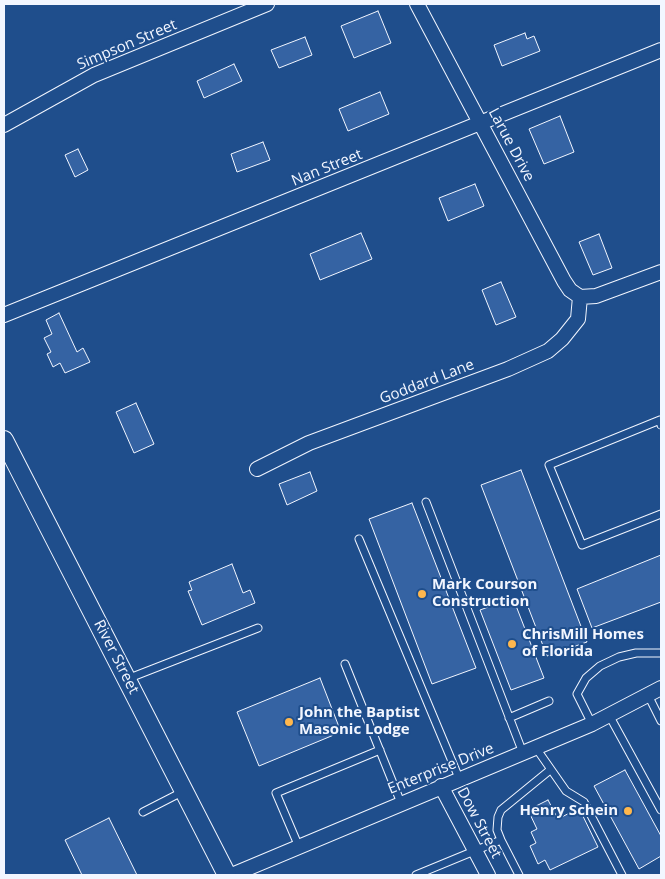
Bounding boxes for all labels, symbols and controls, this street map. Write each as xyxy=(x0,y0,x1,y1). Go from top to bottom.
street label: Simpson Street xyxy=(75,16,179,74)
street label: Larue Drive xyxy=(484,105,538,185)
street label: Nan Street xyxy=(289,146,365,190)
street label: Goddard Lane xyxy=(377,356,477,408)
place label: Mark Courson Construction xyxy=(432,576,537,611)
marker: Mark Courson Construction xyxy=(416,588,428,600)
street label: River Street xyxy=(90,617,142,697)
place label: ChrisMill Homes of Florida xyxy=(522,626,644,661)
marker: ChrisMill Homes of Florida xyxy=(506,638,518,650)
place label: John the Baptist Masonic Lodge xyxy=(299,704,420,739)
marker: John the Baptist Masonic Lodge xyxy=(283,716,295,728)
street label: Enterprise Drive xyxy=(385,740,497,798)
street label: Dow Street xyxy=(453,785,505,861)
place label: Henry Schein xyxy=(519,802,618,820)
marker: Henry Schein xyxy=(622,805,634,817)

